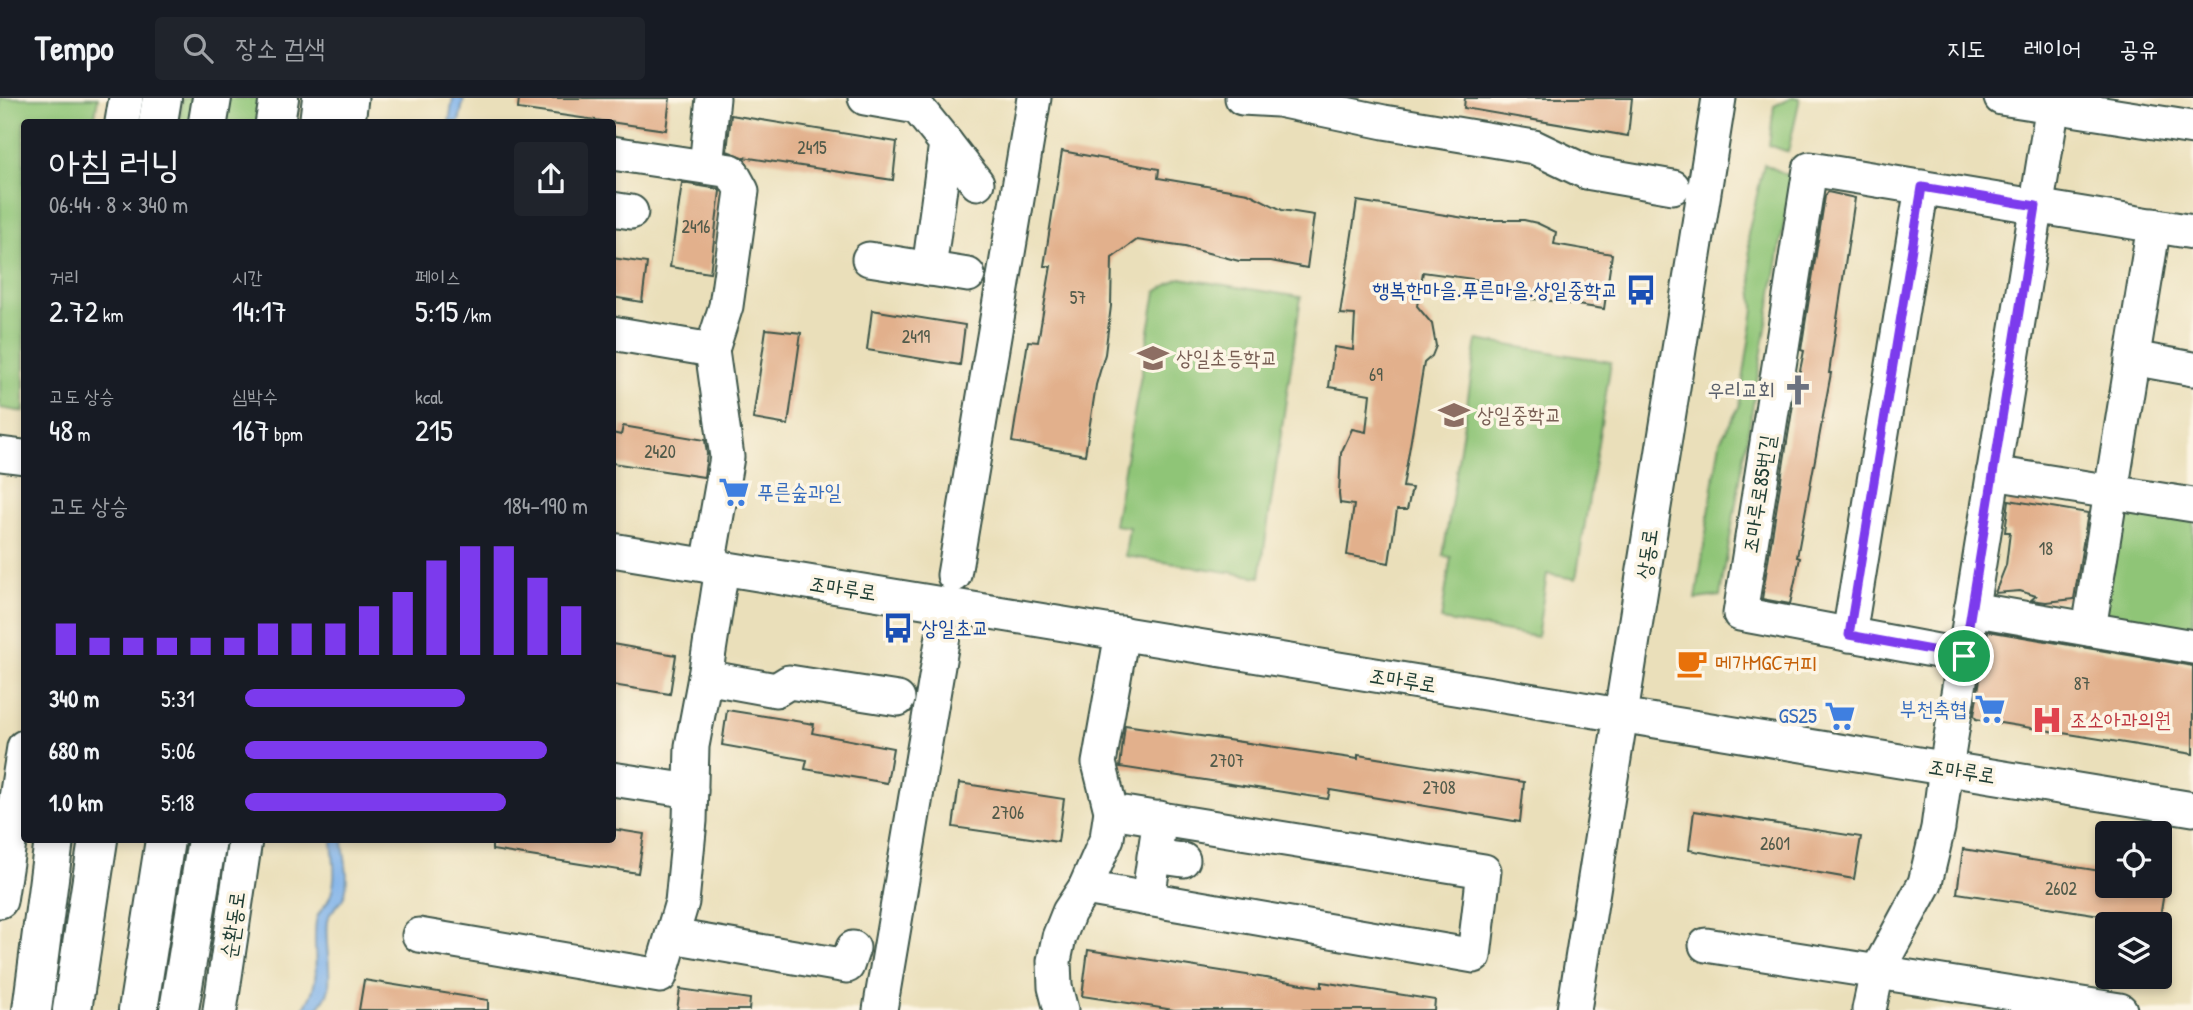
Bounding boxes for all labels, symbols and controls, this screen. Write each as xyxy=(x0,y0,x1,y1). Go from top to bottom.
search box xyxy=(155,17,645,80)
text: Tempo xyxy=(35,26,113,70)
icon: search xyxy=(179,29,217,67)
text: 장소 검색 xyxy=(235,30,325,65)
text: 지도 xyxy=(1947,32,1985,64)
text: 레이어 xyxy=(2023,32,2081,64)
text: 공유 xyxy=(2119,32,2158,64)
house number: 2415 xyxy=(797,135,827,160)
text: 아침 러닝 xyxy=(49,137,180,189)
button: share xyxy=(514,142,588,216)
text: 06:44 · 8 × 340 m xyxy=(49,189,188,220)
house number: 2416 xyxy=(682,214,710,239)
text: 거리 xyxy=(49,264,80,290)
text: 시간 xyxy=(232,264,263,290)
text: 페이스 xyxy=(415,264,461,290)
bus stop icon: 행복한마을.푸른마을.상일중학교 xyxy=(1624,273,1658,307)
place label: 행복한마을.푸른마을.상일중학교 xyxy=(1372,275,1618,304)
house number: 57 xyxy=(1070,285,1086,310)
text: 2.72 xyxy=(49,291,98,331)
text: 14:17 xyxy=(232,291,287,331)
text: 5:15 xyxy=(415,291,458,331)
text: km xyxy=(98,302,124,328)
text: /km xyxy=(458,302,491,328)
house number: 2419 xyxy=(902,324,931,349)
school or university icon: 상일초등학교 xyxy=(1136,341,1170,375)
place label: 상일초등학교 xyxy=(1176,343,1277,372)
house number: 69 xyxy=(1369,362,1383,387)
church icon: 우리교회 xyxy=(1781,373,1815,407)
place label: 우리교회 xyxy=(1707,375,1775,404)
text: 고도 상승 xyxy=(49,383,115,409)
text: 심박수 xyxy=(232,383,278,409)
text: kcal xyxy=(415,384,443,410)
school or university icon: 상일중학교 xyxy=(1437,398,1471,432)
place label: 상일중학교 xyxy=(1477,400,1562,429)
text: 48 xyxy=(49,410,73,450)
text: 167 xyxy=(232,410,270,450)
text: 215 xyxy=(415,410,453,450)
text: m xyxy=(73,421,91,447)
text: bpm xyxy=(270,421,303,447)
street label: 조마루로85번길 xyxy=(1735,433,1782,555)
house number: 2420 xyxy=(644,439,676,464)
supermarket icon: 푸른숲과일 xyxy=(717,475,751,509)
place label: 푸른숲과일 xyxy=(757,477,842,506)
text: 고도 상승 xyxy=(49,490,128,521)
text: 184–190 m xyxy=(503,490,588,521)
street label: 상동로 xyxy=(1629,527,1664,581)
house number: 18 xyxy=(2039,536,2053,561)
street label: 조마루로 xyxy=(807,568,879,607)
bus stop icon: 상일초교 xyxy=(881,611,915,645)
place label: 상일초교 xyxy=(921,613,989,642)
pin xyxy=(1934,626,1994,686)
icon: arrive xyxy=(1945,637,1983,675)
cafe icon: 메가MGC커피 xyxy=(1675,646,1709,680)
place label: 메가MGC커피 xyxy=(1715,648,1817,677)
street label: 조마루로 xyxy=(1367,660,1439,699)
house number: 87 xyxy=(2074,671,2090,696)
text: 340 m xyxy=(49,683,99,714)
text: 5:31 xyxy=(161,683,195,714)
supermarket icon: 부천축협 xyxy=(1973,692,2007,726)
place label: 부천축협 xyxy=(1899,694,1967,723)
supermarket icon: GS25 xyxy=(1823,699,1857,733)
place label: GS25 xyxy=(1779,701,1817,730)
hospital icon: 조소아과의원 xyxy=(2030,703,2064,737)
place label: 조소아과의원 xyxy=(2070,705,2171,734)
text: 680 m xyxy=(49,735,99,766)
text: 5:06 xyxy=(161,735,196,766)
house number: 2707 xyxy=(1210,748,1244,773)
street label: 조마루로 xyxy=(1926,751,1998,790)
house number: 2708 xyxy=(1422,775,1456,800)
text: 1.0 km xyxy=(49,787,103,818)
text: 5:18 xyxy=(161,787,194,818)
house number: 2706 xyxy=(992,800,1024,825)
map controls xyxy=(2095,821,2172,989)
button: locate xyxy=(2095,821,2172,898)
house number: 2601 xyxy=(1760,831,1790,856)
house number: 2602 xyxy=(2045,876,2078,901)
street label: 순환동로 xyxy=(213,889,252,960)
button: layers xyxy=(2095,912,2172,989)

